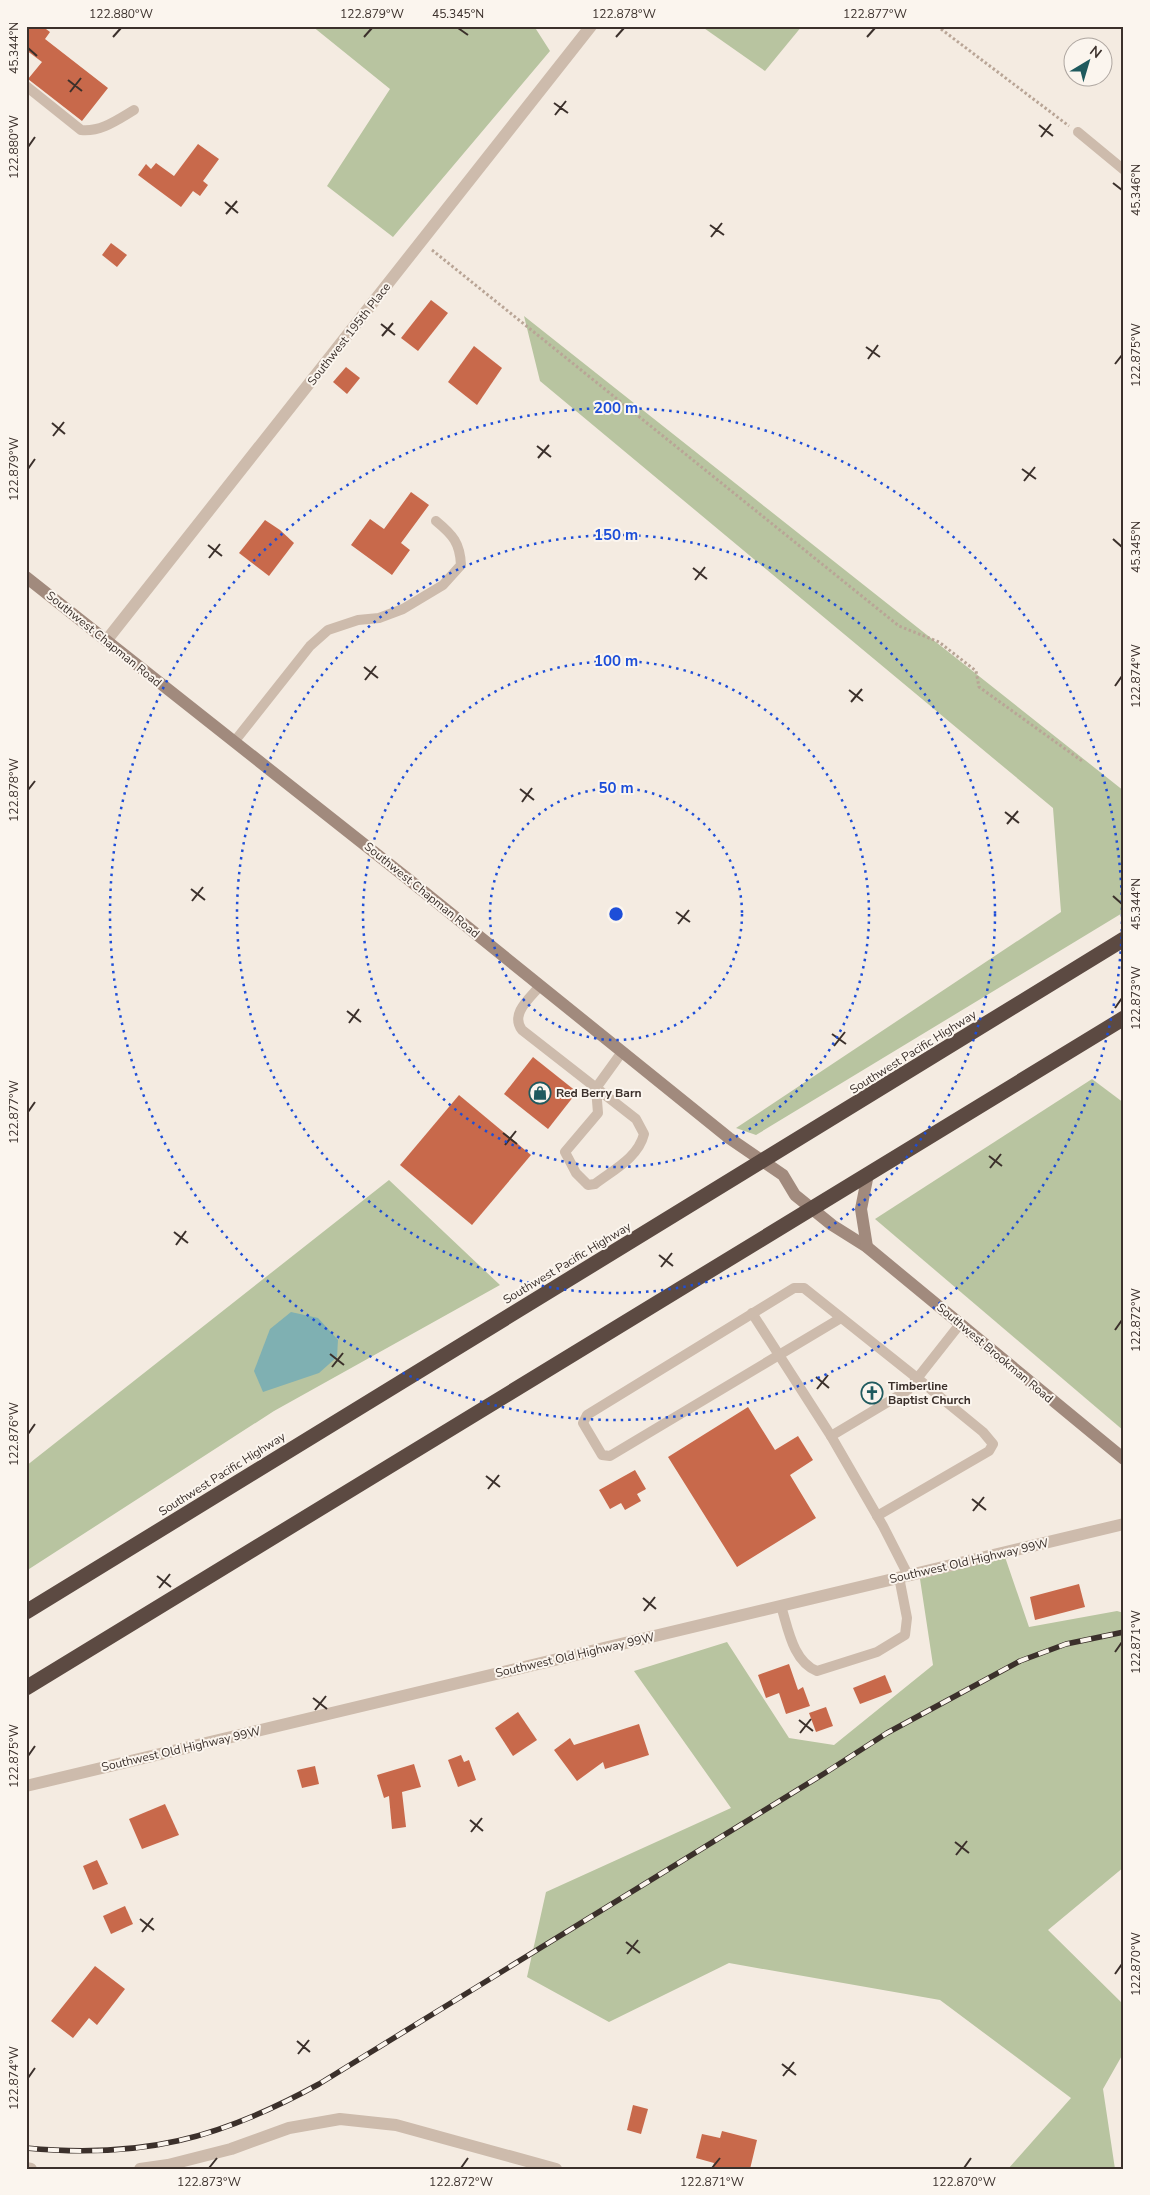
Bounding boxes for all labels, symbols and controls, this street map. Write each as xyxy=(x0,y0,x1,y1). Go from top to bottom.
text: 122.880°W xyxy=(89,6,153,22)
text: 122.879°W xyxy=(340,6,404,22)
text: 45.345°N xyxy=(432,6,484,22)
text: 122.878°W xyxy=(592,6,656,22)
text: 122.877°W xyxy=(843,6,907,22)
text: 45.344°N xyxy=(6,22,22,74)
north arrow xyxy=(1062,38,1112,88)
text: N xyxy=(1086,41,1106,63)
text: 122.880°W xyxy=(6,115,22,179)
text: 45.346°N xyxy=(1128,164,1144,216)
street label: Southwest 195th Place xyxy=(304,279,394,389)
text: 122.875°W xyxy=(1128,323,1144,387)
text: 200 m xyxy=(594,398,638,418)
text: 122.879°W xyxy=(6,437,22,501)
text: 45.345°N xyxy=(1128,521,1144,573)
text: 150 m xyxy=(594,525,638,545)
street label: Southwest Chapman Road xyxy=(43,588,165,690)
text: 122.874°W xyxy=(1128,644,1144,708)
text: 100 m xyxy=(594,651,638,671)
text: 122.878°W xyxy=(6,758,22,822)
text: 50 m xyxy=(598,778,634,798)
street label: Southwest Chapman Road xyxy=(361,839,483,941)
text: 45.344°N xyxy=(1128,878,1144,930)
centre of rings xyxy=(607,905,625,923)
text: 122.873°W xyxy=(1128,966,1144,1030)
street label: Southwest Pacific Highway xyxy=(847,1006,980,1098)
text: 122.877°W xyxy=(6,1080,22,1144)
shop icon: Red Berry Barn xyxy=(528,1081,552,1105)
place label: Red Berry Barn xyxy=(556,1085,642,1101)
street label: Southwest Pacific Highway xyxy=(500,1218,635,1308)
text: 122.872°W xyxy=(1128,1288,1144,1352)
street label: Southwest Brookman Road xyxy=(933,1300,1057,1406)
place label: Timberline Baptist Church xyxy=(888,1378,971,1408)
church icon: Timberline Baptist Church xyxy=(860,1381,884,1405)
text: 122.876°W xyxy=(6,1402,22,1466)
street label: Southwest Pacific Highway xyxy=(156,1428,289,1520)
street label: Southwest Old Highway 99W xyxy=(888,1535,1050,1587)
text: 122.871°W xyxy=(1128,1610,1144,1674)
street label: Southwest Old Highway 99W xyxy=(494,1629,656,1681)
street label: Southwest Old Highway 99W xyxy=(100,1723,262,1775)
text: 122.875°W xyxy=(6,1724,22,1788)
text: 122.870°W xyxy=(1128,1932,1144,1996)
text: 122.874°W xyxy=(6,2046,22,2110)
text: 122.873°W xyxy=(177,2174,241,2190)
text: 122.872°W xyxy=(429,2174,493,2190)
text: 122.871°W xyxy=(680,2174,744,2190)
text: 122.870°W xyxy=(932,2174,996,2190)

